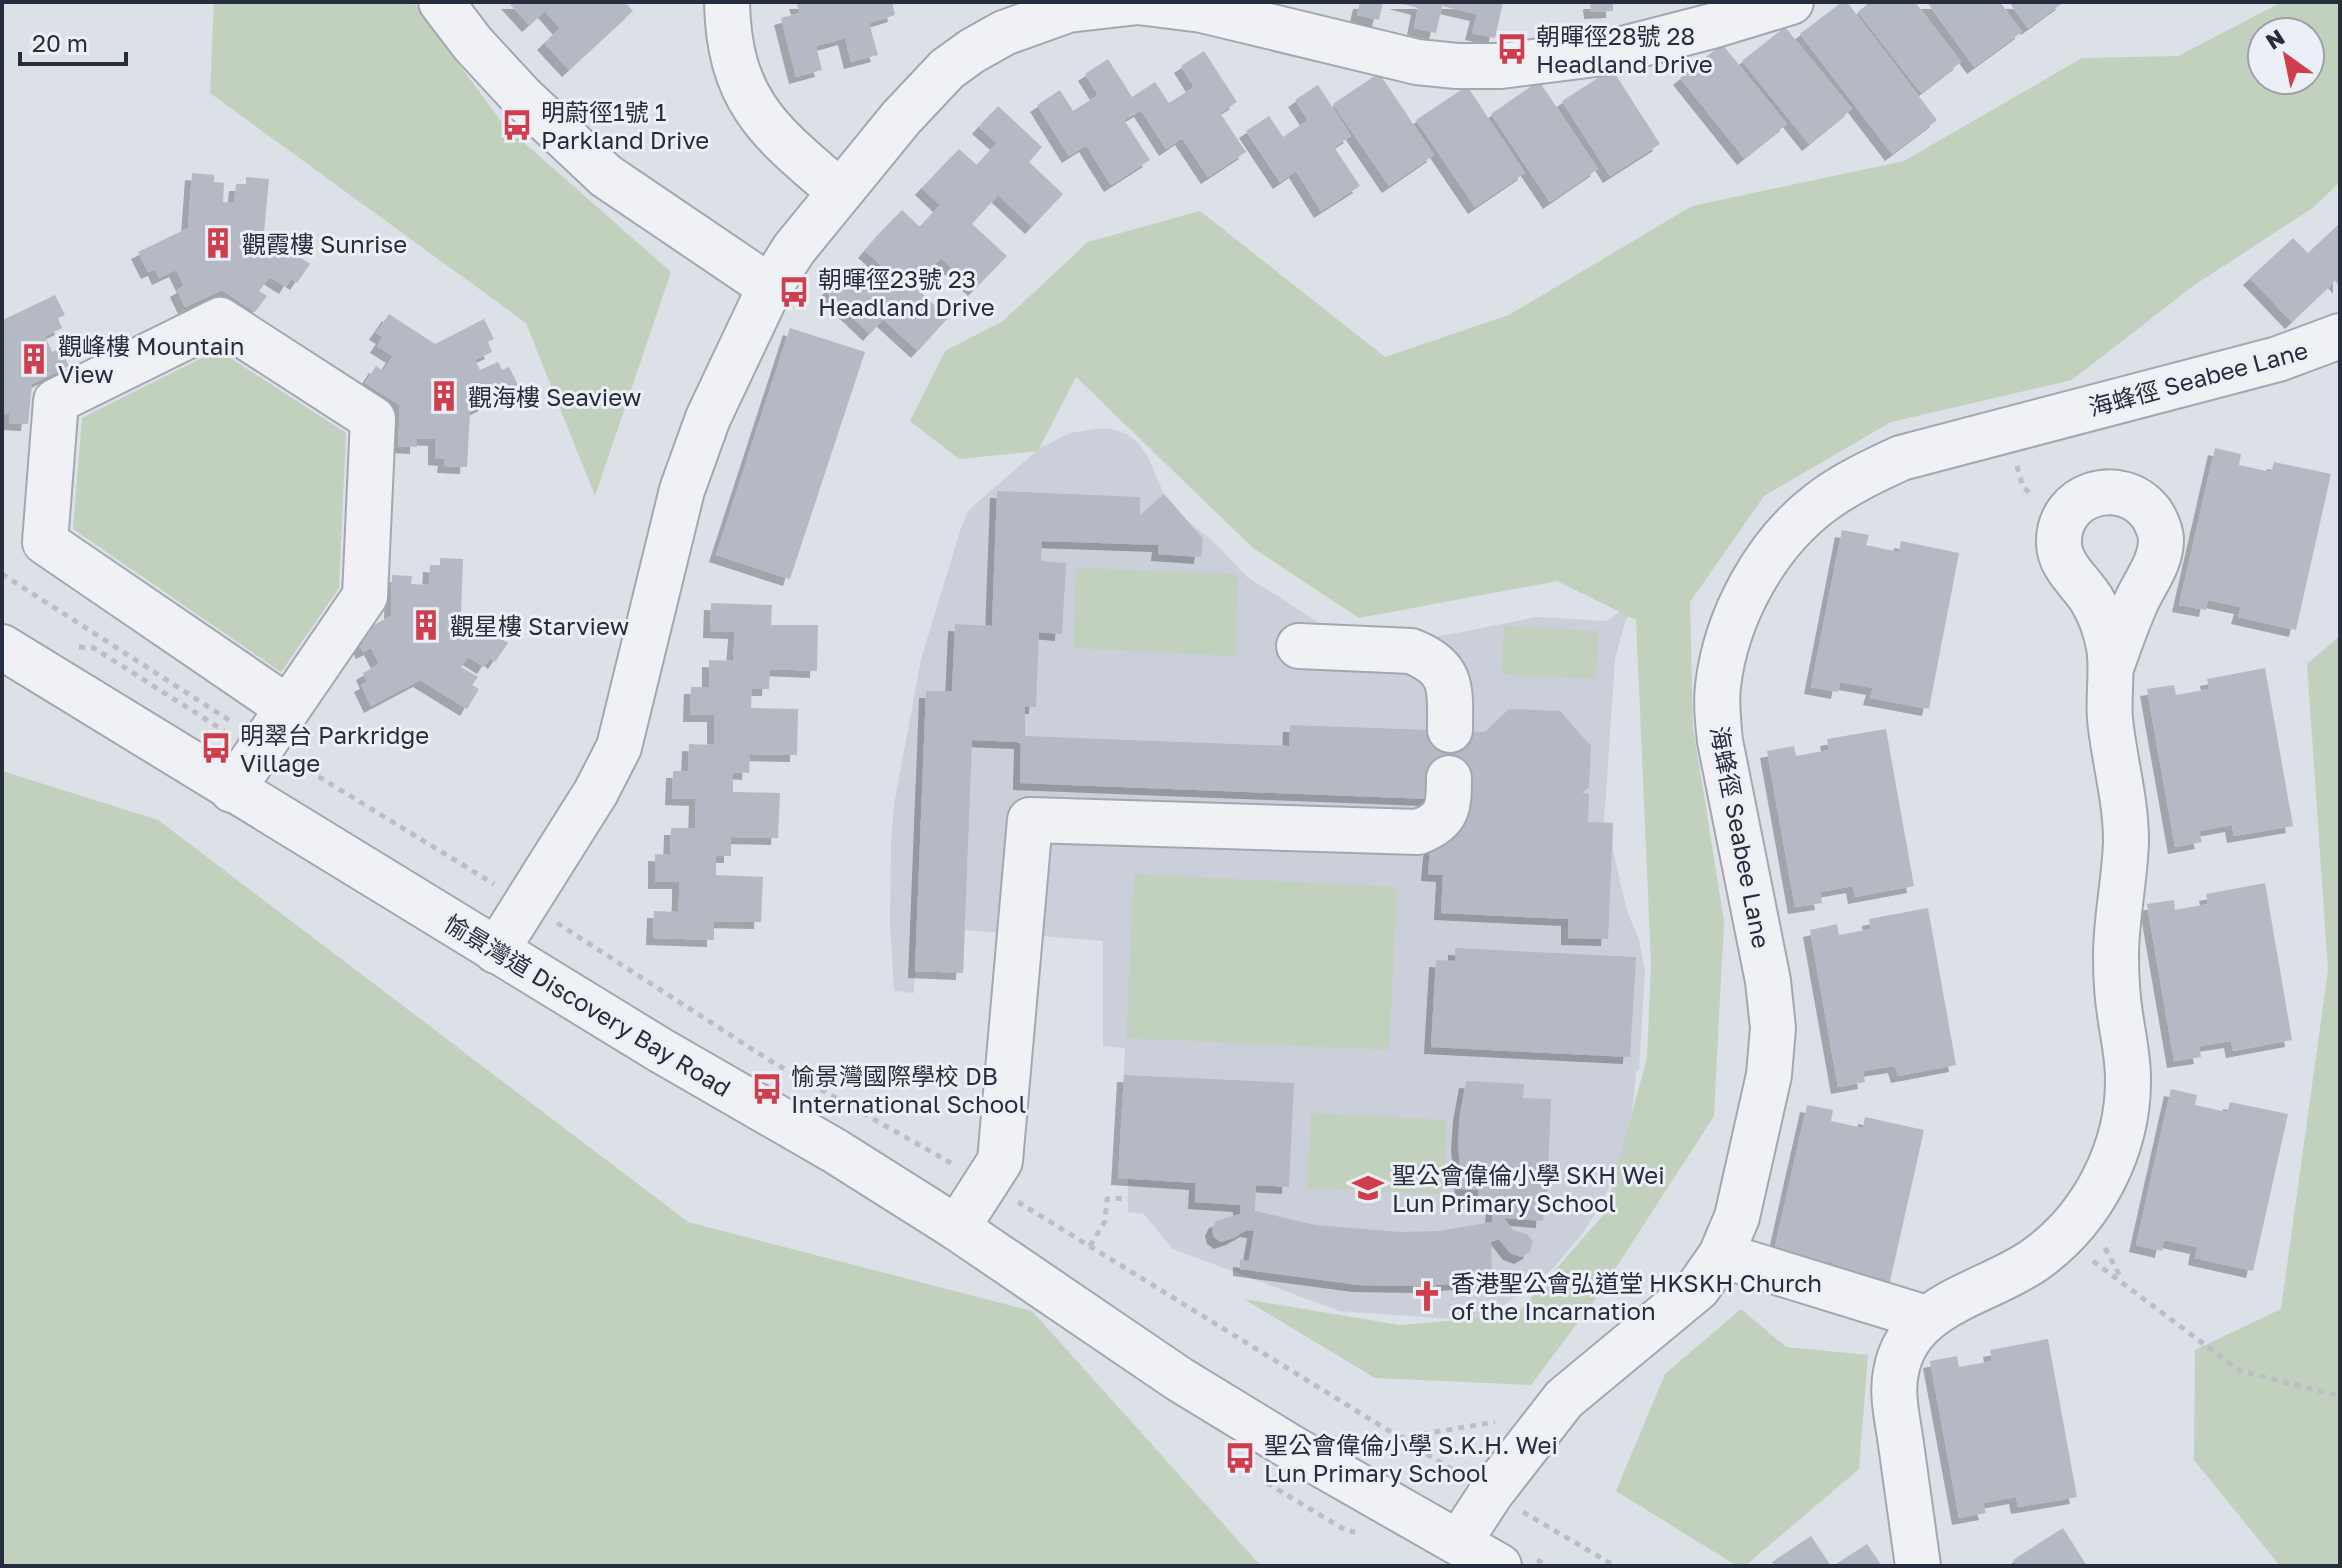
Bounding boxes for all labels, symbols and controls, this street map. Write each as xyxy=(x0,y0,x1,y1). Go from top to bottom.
scale bar xyxy=(20,16,126,66)
north arrow xyxy=(2246,16,2326,96)
place label: 朝暉徑28號 28 Headland Drive xyxy=(1536,21,1713,78)
text: N xyxy=(2260,23,2289,55)
text: 20 m xyxy=(32,28,88,57)
bus stop icon: 朝暉徑28號 28 Headland Drive xyxy=(1495,32,1529,66)
place label: 明蔚徑1號 1 Parkland Drive xyxy=(541,97,709,154)
bus stop icon: 明蔚徑1號 1 Parkland Drive xyxy=(500,108,534,142)
building icon: 觀霞樓 Sunrise xyxy=(201,226,235,260)
place label: 觀霞樓 Sunrise xyxy=(242,229,407,258)
place label: 朝暉徑23號 23 Headland Drive xyxy=(818,264,995,321)
bus stop icon: 朝暉徑23號 23 Headland Drive xyxy=(777,275,811,309)
place label: 觀峰樓 Mountain View xyxy=(58,331,244,388)
street label: 海蜂徑 Seabee Lane xyxy=(2085,335,2311,421)
building icon: 觀峰樓 Mountain View xyxy=(17,342,51,376)
building icon: 觀海樓 Seaview xyxy=(427,379,461,413)
place label: 觀海樓 Seaview xyxy=(468,382,641,411)
building icon: 觀星樓 Starview xyxy=(409,608,443,642)
place label: 觀星樓 Starview xyxy=(450,611,629,640)
place label: 明翠台 Parkridge Village xyxy=(240,720,429,777)
street label: 海蜂徑 Seabee Lane xyxy=(1705,724,1777,950)
bus stop icon: 明翠台 Parkridge Village xyxy=(199,731,233,765)
street label: 愉景灣道 Discovery Bay Road xyxy=(440,908,736,1102)
place label: 愉景灣國際學校 DB International School xyxy=(791,1061,1026,1118)
bus stop icon: 愉景灣國際學校 DB International School xyxy=(750,1072,784,1106)
place label: 聖公會偉倫小學 SKH Wei Lun Primary School xyxy=(1392,1160,1665,1217)
school or university icon: 聖公會偉倫小學 SKH Wei Lun Primary School xyxy=(1351,1171,1385,1205)
place label: 香港聖公會弘道堂 HKSKH Church of the Incarnation xyxy=(1451,1268,1822,1325)
church icon: 香港聖公會弘道堂 HKSKH Church of the Incarnation xyxy=(1410,1279,1444,1313)
place label: 聖公會偉倫小學 S.K.H. Wei Lun Primary School xyxy=(1264,1430,1558,1487)
bus stop icon: 聖公會偉倫小學 S.K.H. Wei Lun Primary School xyxy=(1223,1441,1257,1475)

